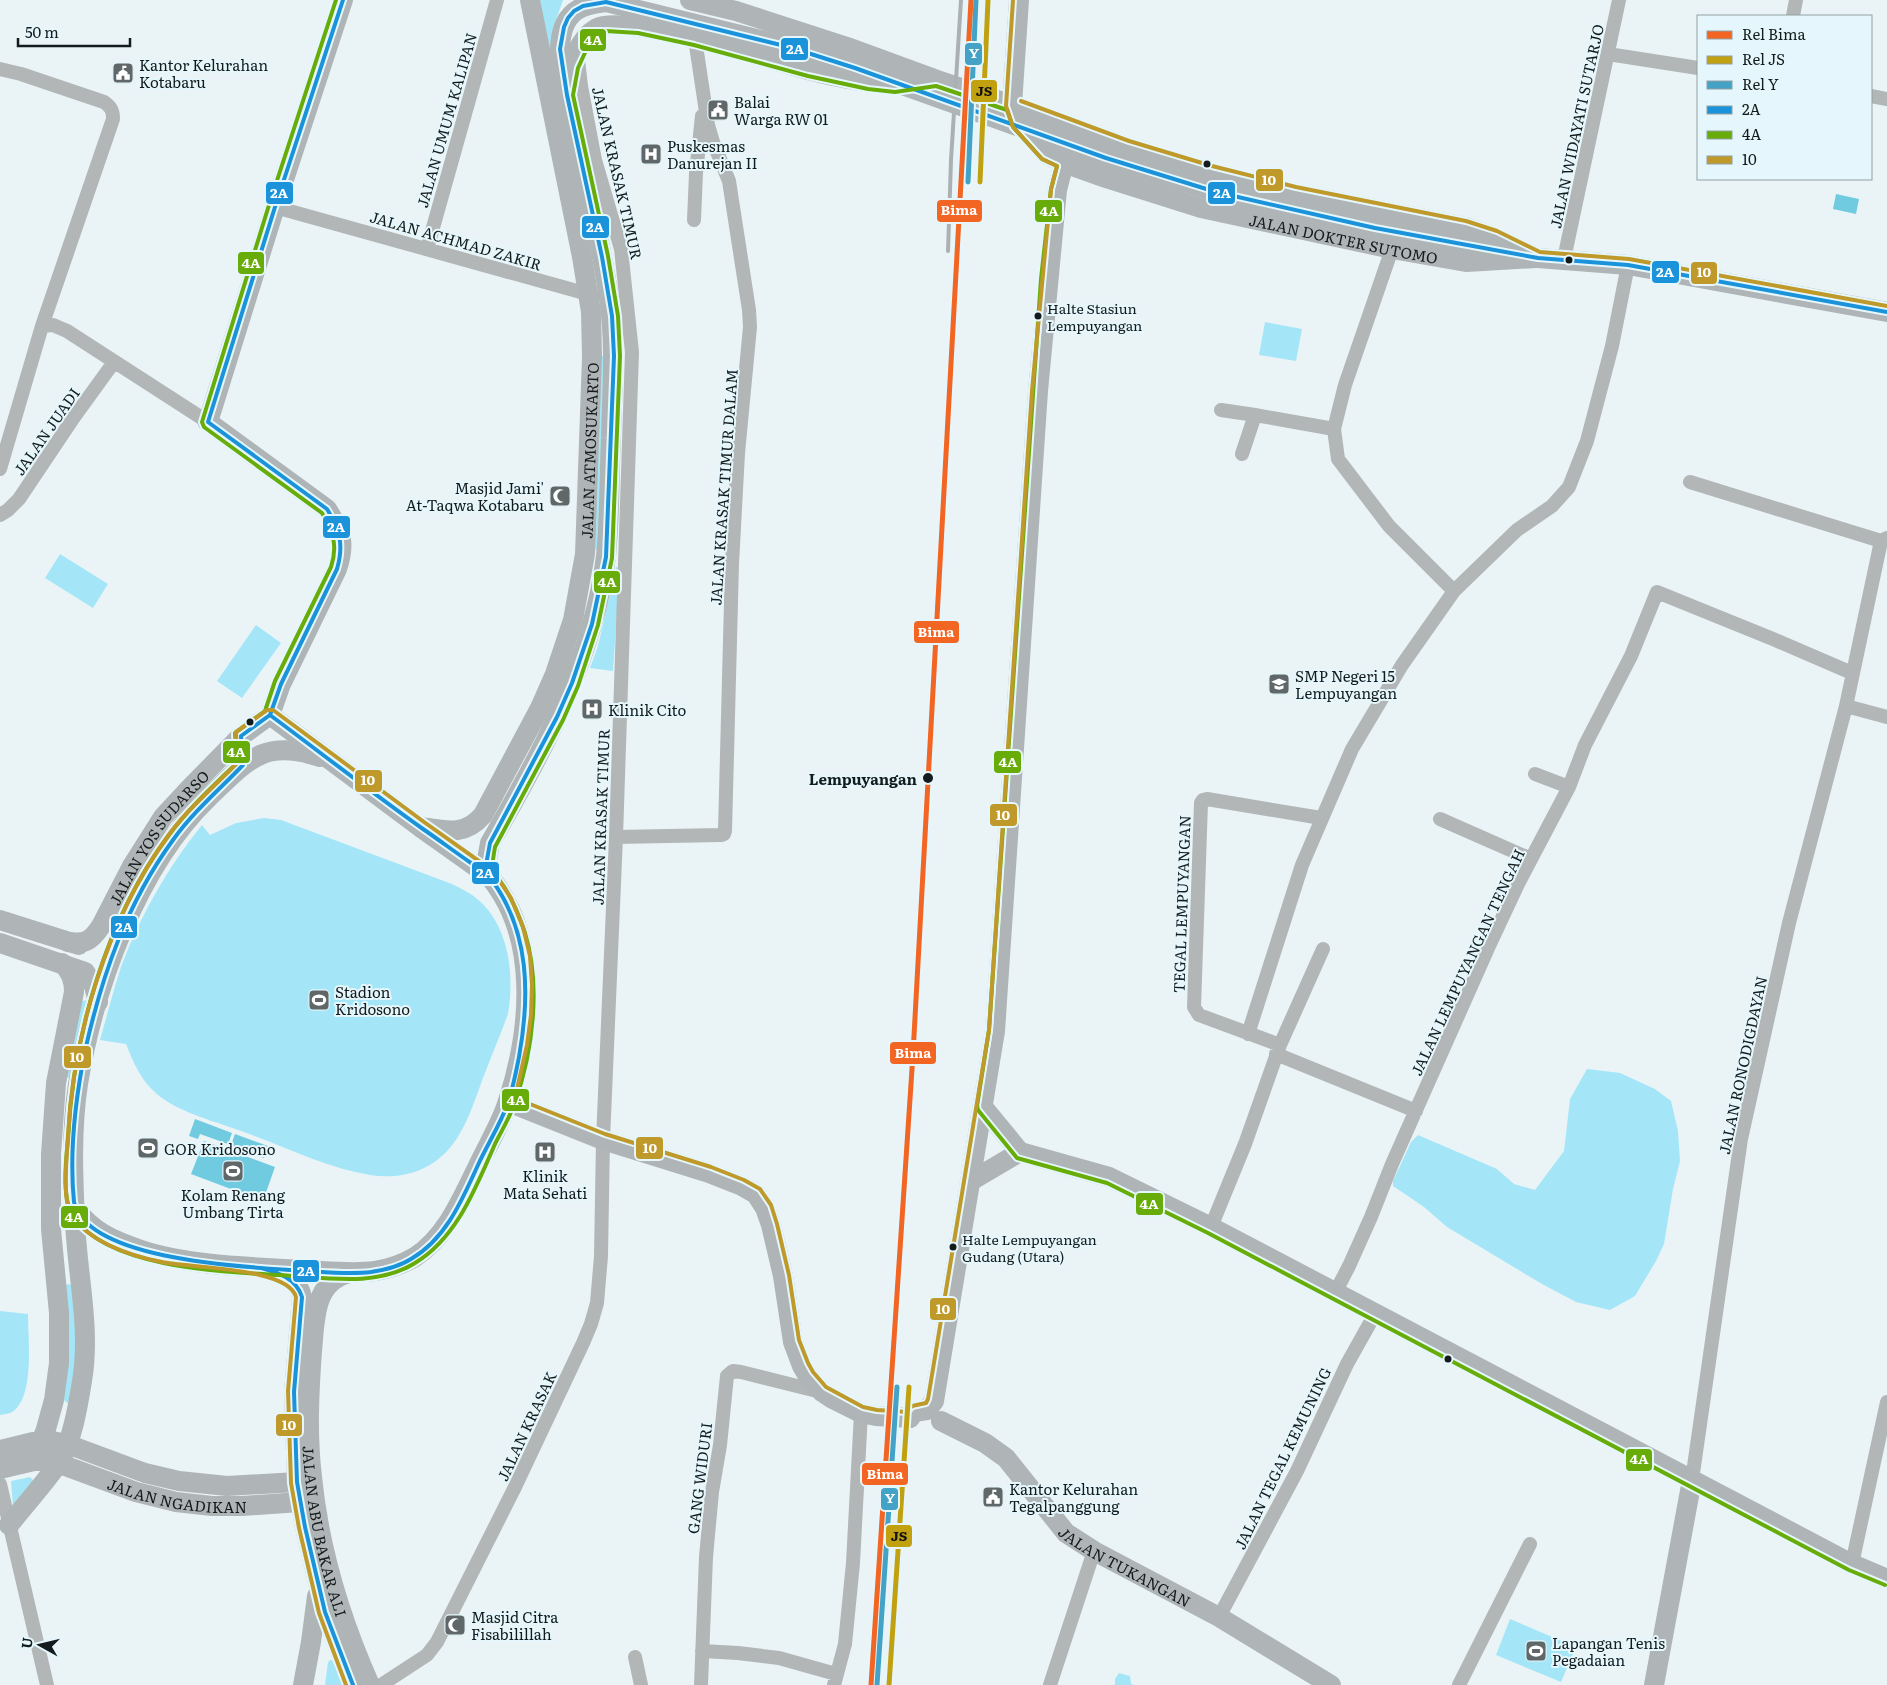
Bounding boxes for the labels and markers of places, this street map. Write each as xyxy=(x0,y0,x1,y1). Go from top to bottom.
place label: Kantor Kelurahan Kotabaru xyxy=(139,53,268,93)
public building icon: Kantor Kelurahan Kotabaru xyxy=(111,61,135,85)
place label: Balai Warga RW 01 xyxy=(734,90,828,130)
public building icon: Balai Warga RW 01 xyxy=(706,98,730,122)
place label: Puskesmas Danurejan II xyxy=(667,134,758,174)
hospital icon: Puskesmas Danurejan II xyxy=(639,142,663,166)
unlabelled marker xyxy=(1202,159,1212,169)
unlabelled marker xyxy=(1564,255,1574,265)
place label: Halte Stasiun Lempuyangan xyxy=(1047,298,1142,335)
marker: Halte Stasiun Lempuyangan xyxy=(1033,311,1043,321)
place label: Masjid Jami' At-Taqwa Kotabaru xyxy=(406,476,544,516)
mosque icon: Masjid Jami' At-Taqwa Kotabaru xyxy=(548,484,572,508)
place label: SMP Negeri 15 Lempuyangan xyxy=(1295,664,1397,704)
school or university icon: SMP Negeri 15 Lempuyangan xyxy=(1267,672,1291,696)
hospital icon: Klinik Cito xyxy=(580,697,604,721)
place label: Klinik Cito xyxy=(608,698,686,721)
unlabelled marker xyxy=(245,717,255,727)
place label: Lempuyangan xyxy=(809,767,918,790)
marker: Lempuyangan xyxy=(921,771,935,785)
place label: Stadion Kridosono xyxy=(335,980,410,1020)
sports icon: Stadion Kridosono xyxy=(307,988,331,1012)
sports icon: GOR Kridosono xyxy=(136,1136,160,1160)
place label: GOR Kridosono xyxy=(164,1137,276,1160)
hospital icon: Klinik Mata Sehati xyxy=(533,1140,557,1164)
sports icon: Kolam Renang Umbang Tirta xyxy=(221,1159,245,1183)
place label: Klinik Mata Sehati xyxy=(503,1164,587,1204)
place label: Kolam Renang Umbang Tirta xyxy=(181,1183,286,1223)
place label: Halte Lempuyangan Gudang (Utara) xyxy=(962,1229,1097,1266)
marker: Halte Lempuyangan Gudang (Utara) xyxy=(948,1242,958,1252)
unlabelled marker xyxy=(1443,1354,1453,1364)
place label: Kantor Kelurahan Tegalpanggung xyxy=(1009,1477,1138,1517)
public building icon: Kantor Kelurahan Tegalpanggung xyxy=(981,1485,1005,1509)
place label: Masjid Citra Fisabilillah xyxy=(471,1605,559,1645)
mosque icon: Masjid Citra Fisabilillah xyxy=(443,1613,467,1637)
place label: Lapangan Tenis Pegadaian xyxy=(1552,1631,1665,1671)
sports icon: Lapangan Tenis Pegadaian xyxy=(1524,1639,1548,1663)

